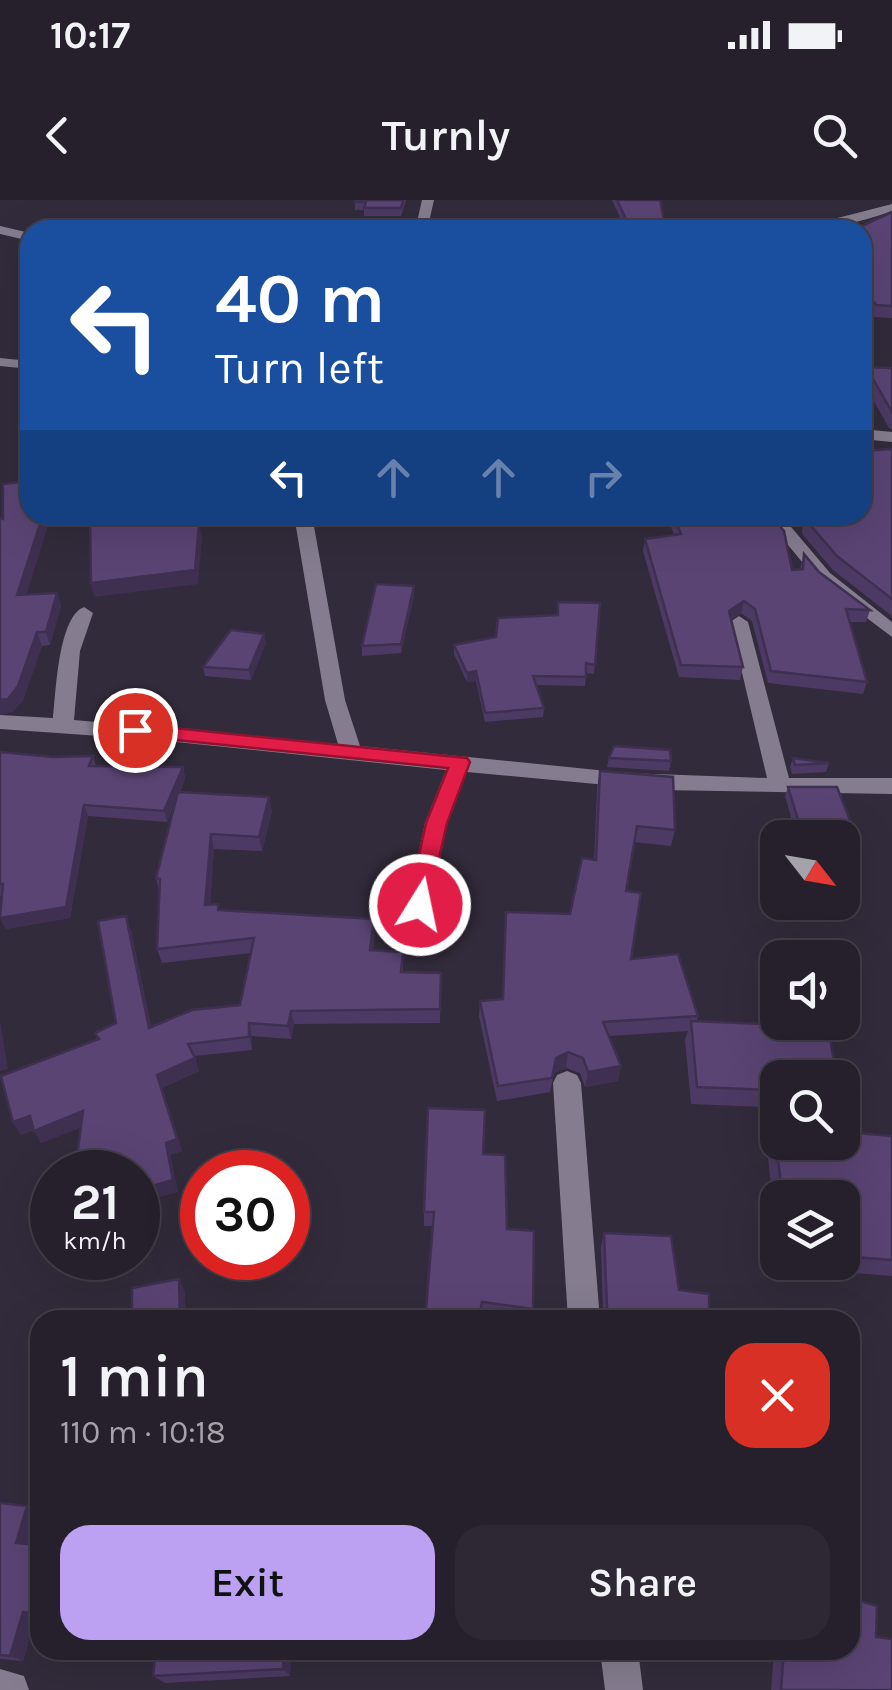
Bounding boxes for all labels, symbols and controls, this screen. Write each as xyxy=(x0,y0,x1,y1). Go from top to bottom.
text: 10:17 xyxy=(50,13,130,58)
icon: back xyxy=(30,108,85,163)
icon: search xyxy=(807,108,862,163)
text: Turnly xyxy=(382,109,510,161)
text: 40 m xyxy=(215,258,385,340)
icon: left xyxy=(50,260,180,390)
text: Turn left xyxy=(215,342,384,394)
icon: left xyxy=(261,450,316,505)
icon: ahead xyxy=(366,450,421,505)
icon: ahead xyxy=(471,450,526,505)
icon: right xyxy=(576,450,631,505)
pin xyxy=(93,688,178,773)
icon: arrive xyxy=(108,703,163,758)
north arrow xyxy=(760,820,860,920)
map controls xyxy=(760,820,860,1280)
position arrow xyxy=(368,853,472,957)
button: sound xyxy=(760,940,860,1040)
button: search xyxy=(760,1060,860,1160)
speed limit sign: 30 xyxy=(180,1150,310,1280)
text: 21 xyxy=(71,1173,119,1232)
button: layers xyxy=(760,1180,860,1280)
text: km/h xyxy=(63,1226,127,1255)
text: 1 min xyxy=(60,1341,209,1411)
button: close xyxy=(725,1343,830,1448)
text: 110 m · 10:18 xyxy=(60,1414,226,1451)
button: Exit xyxy=(60,1525,435,1640)
button: Share xyxy=(455,1525,830,1640)

